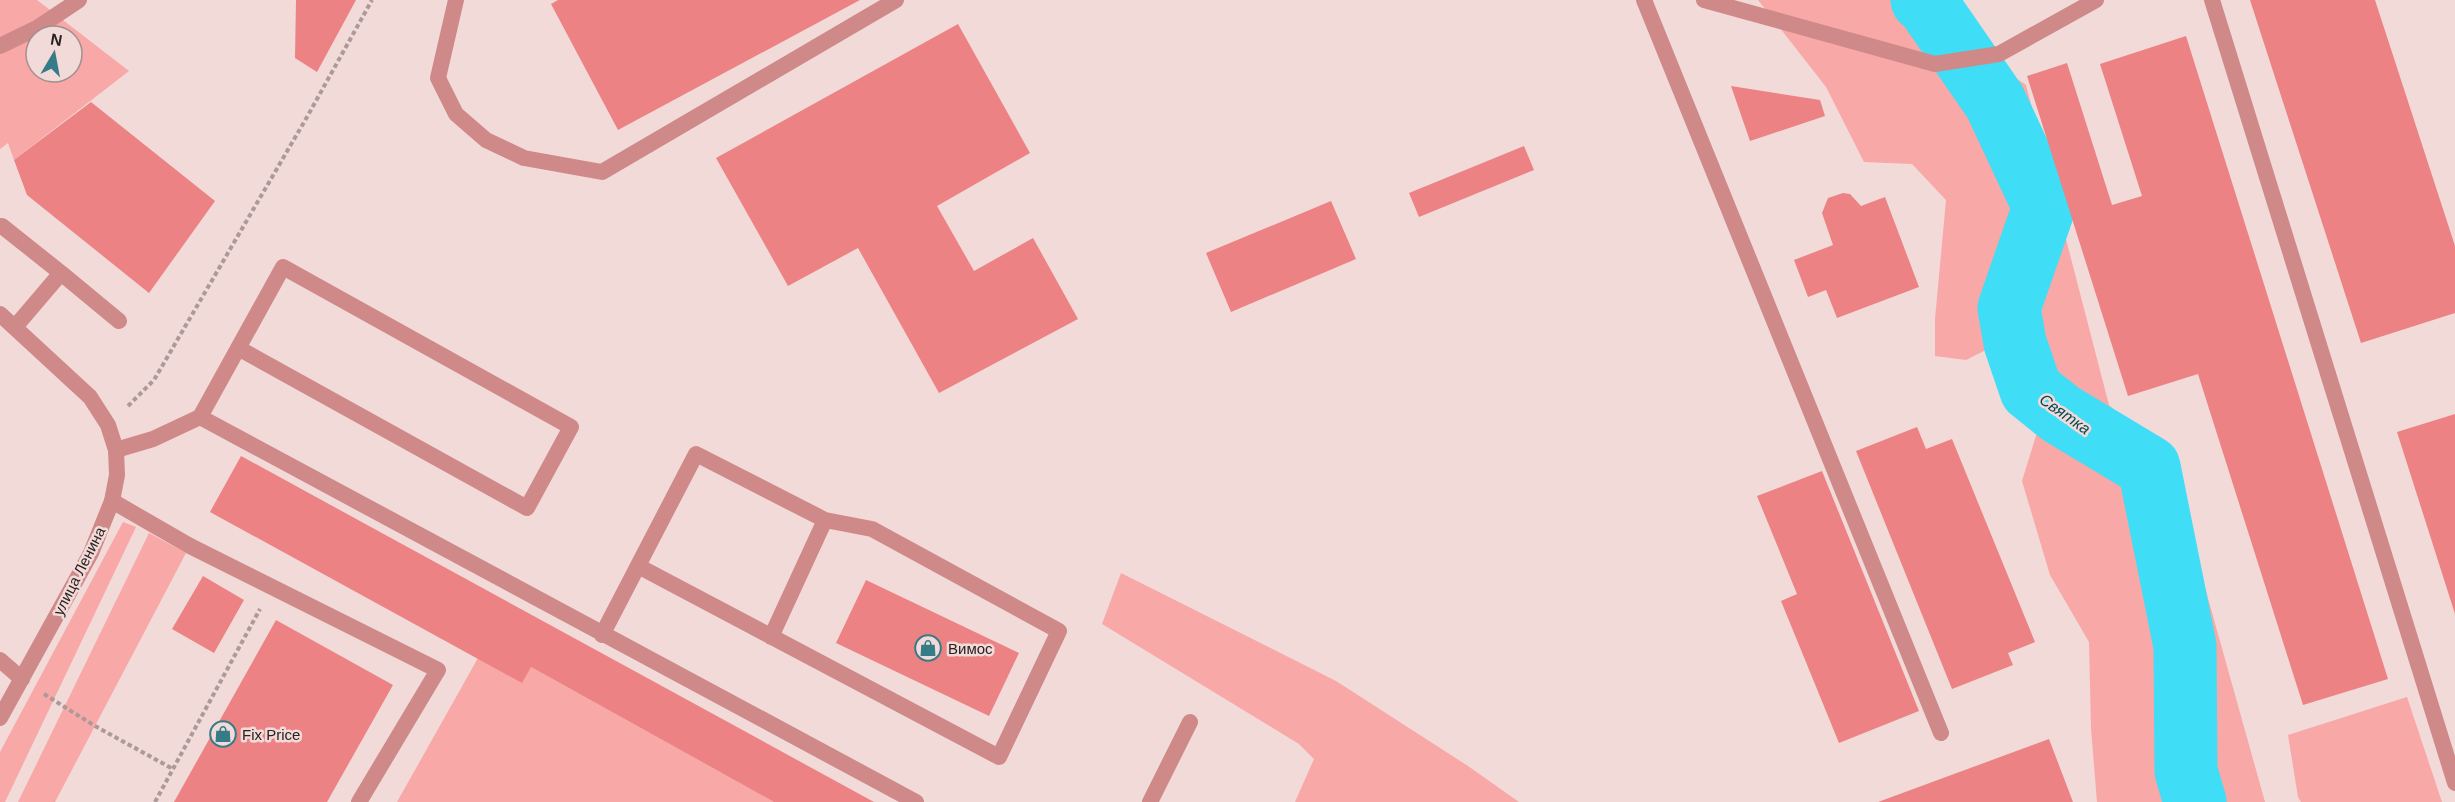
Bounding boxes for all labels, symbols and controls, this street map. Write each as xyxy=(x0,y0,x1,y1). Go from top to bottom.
north arrow xyxy=(24,24,84,84)
text: N xyxy=(49,30,64,49)
water label: Святка xyxy=(2036,390,2094,438)
street label: улица Ленина xyxy=(49,523,109,618)
shop icon: Вимос xyxy=(913,633,943,663)
place label: Вимос xyxy=(948,640,993,657)
shop icon: Fix Price xyxy=(208,719,238,749)
place label: Fix Price xyxy=(242,726,300,743)

